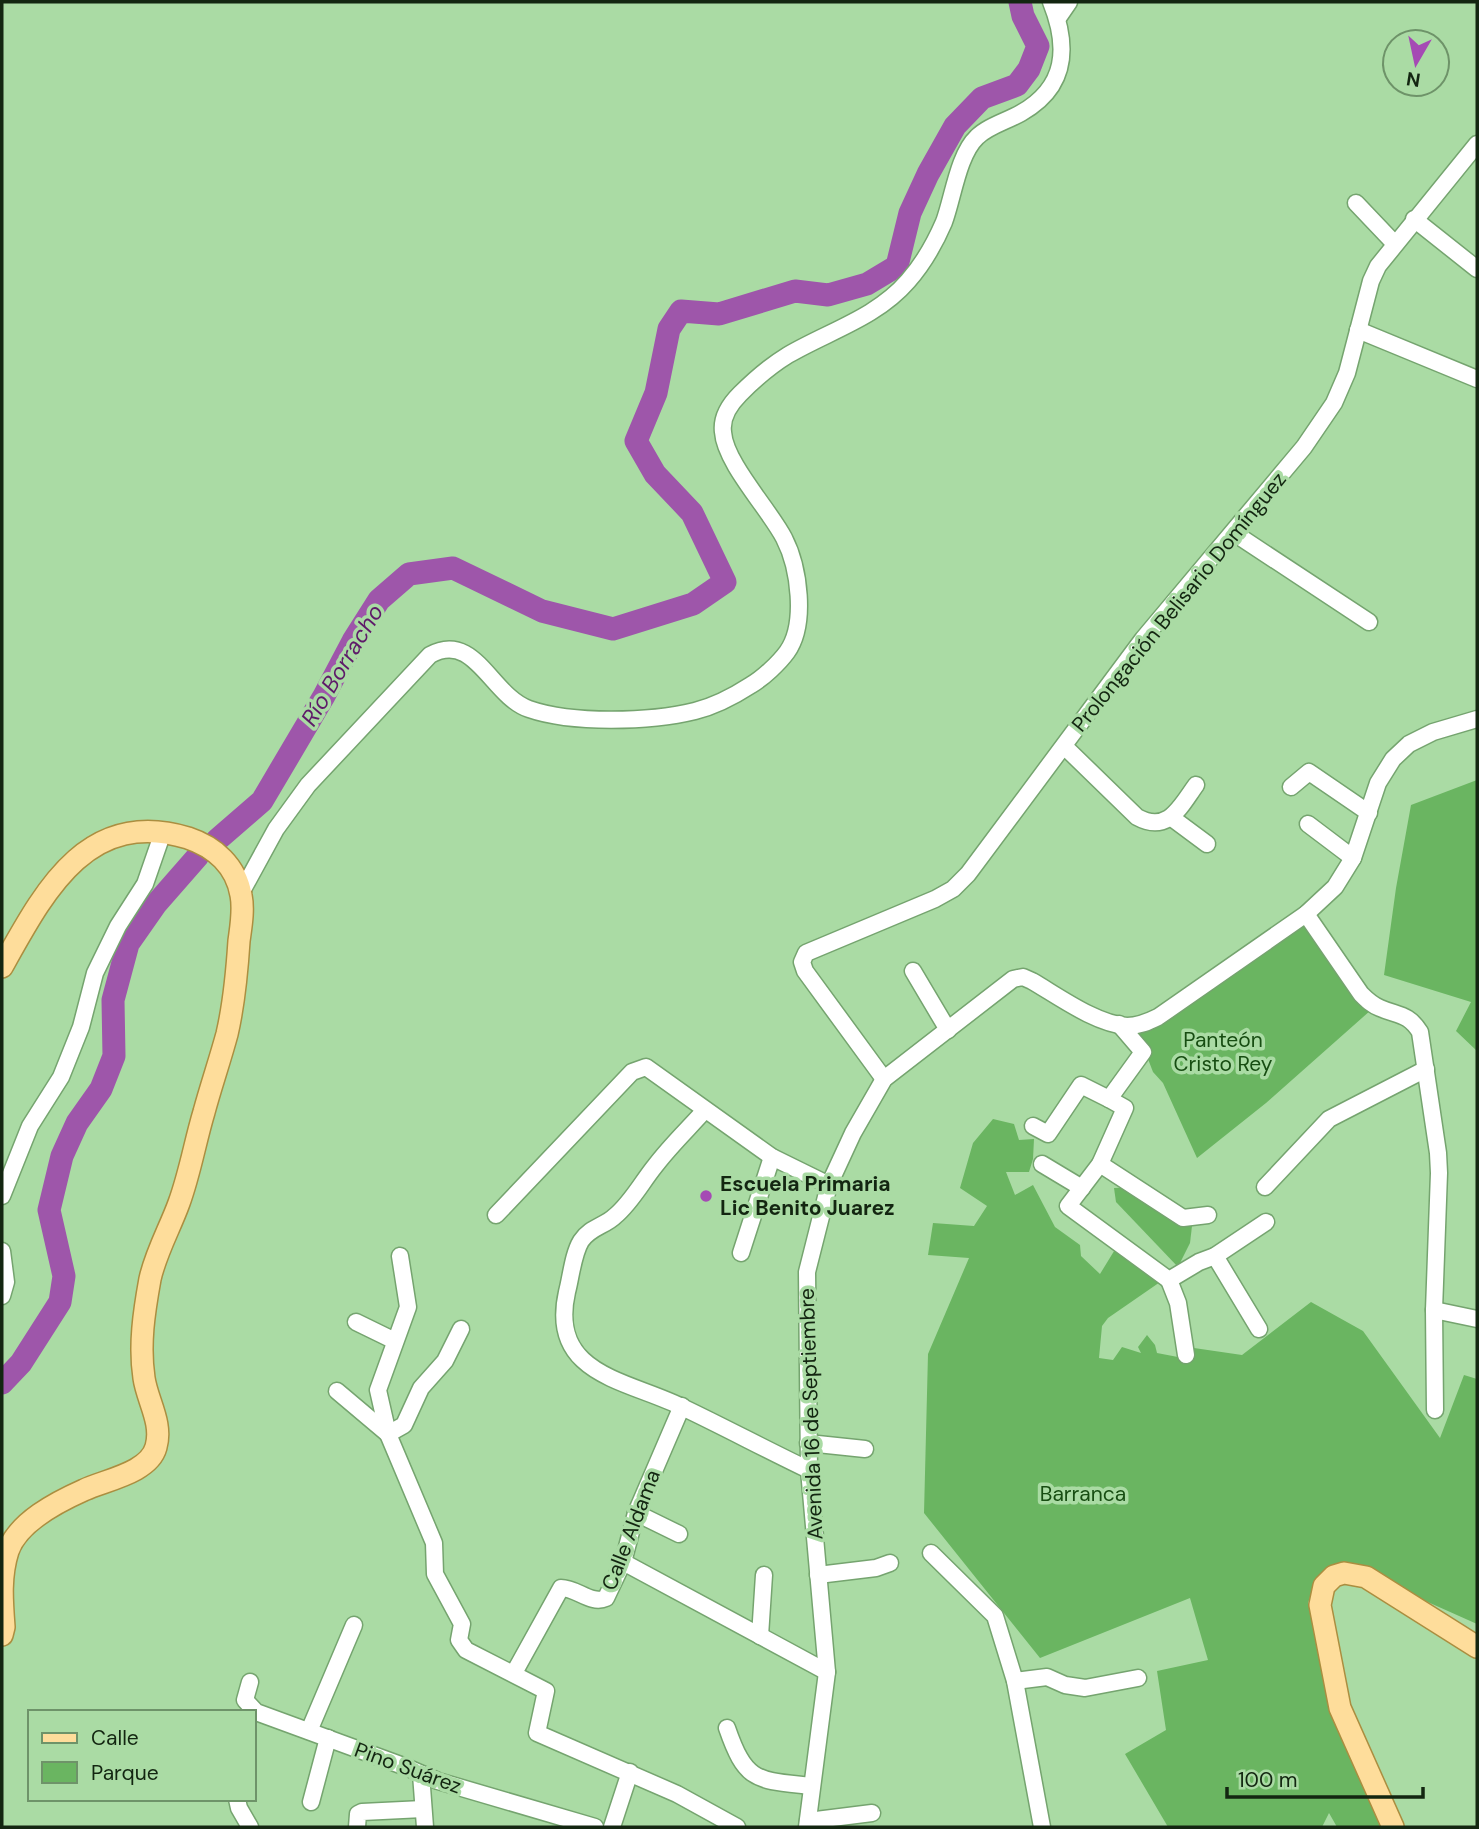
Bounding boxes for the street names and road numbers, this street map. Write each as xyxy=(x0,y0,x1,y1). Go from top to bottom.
street label: Prolongación Belisario Domínguez xyxy=(1065,466,1293,738)
street label: Avenida 16 de Septiembre xyxy=(793,1288,829,1540)
street label: Calle Aldama xyxy=(595,1466,667,1594)
street label: Pino Suárez xyxy=(351,1736,465,1800)

